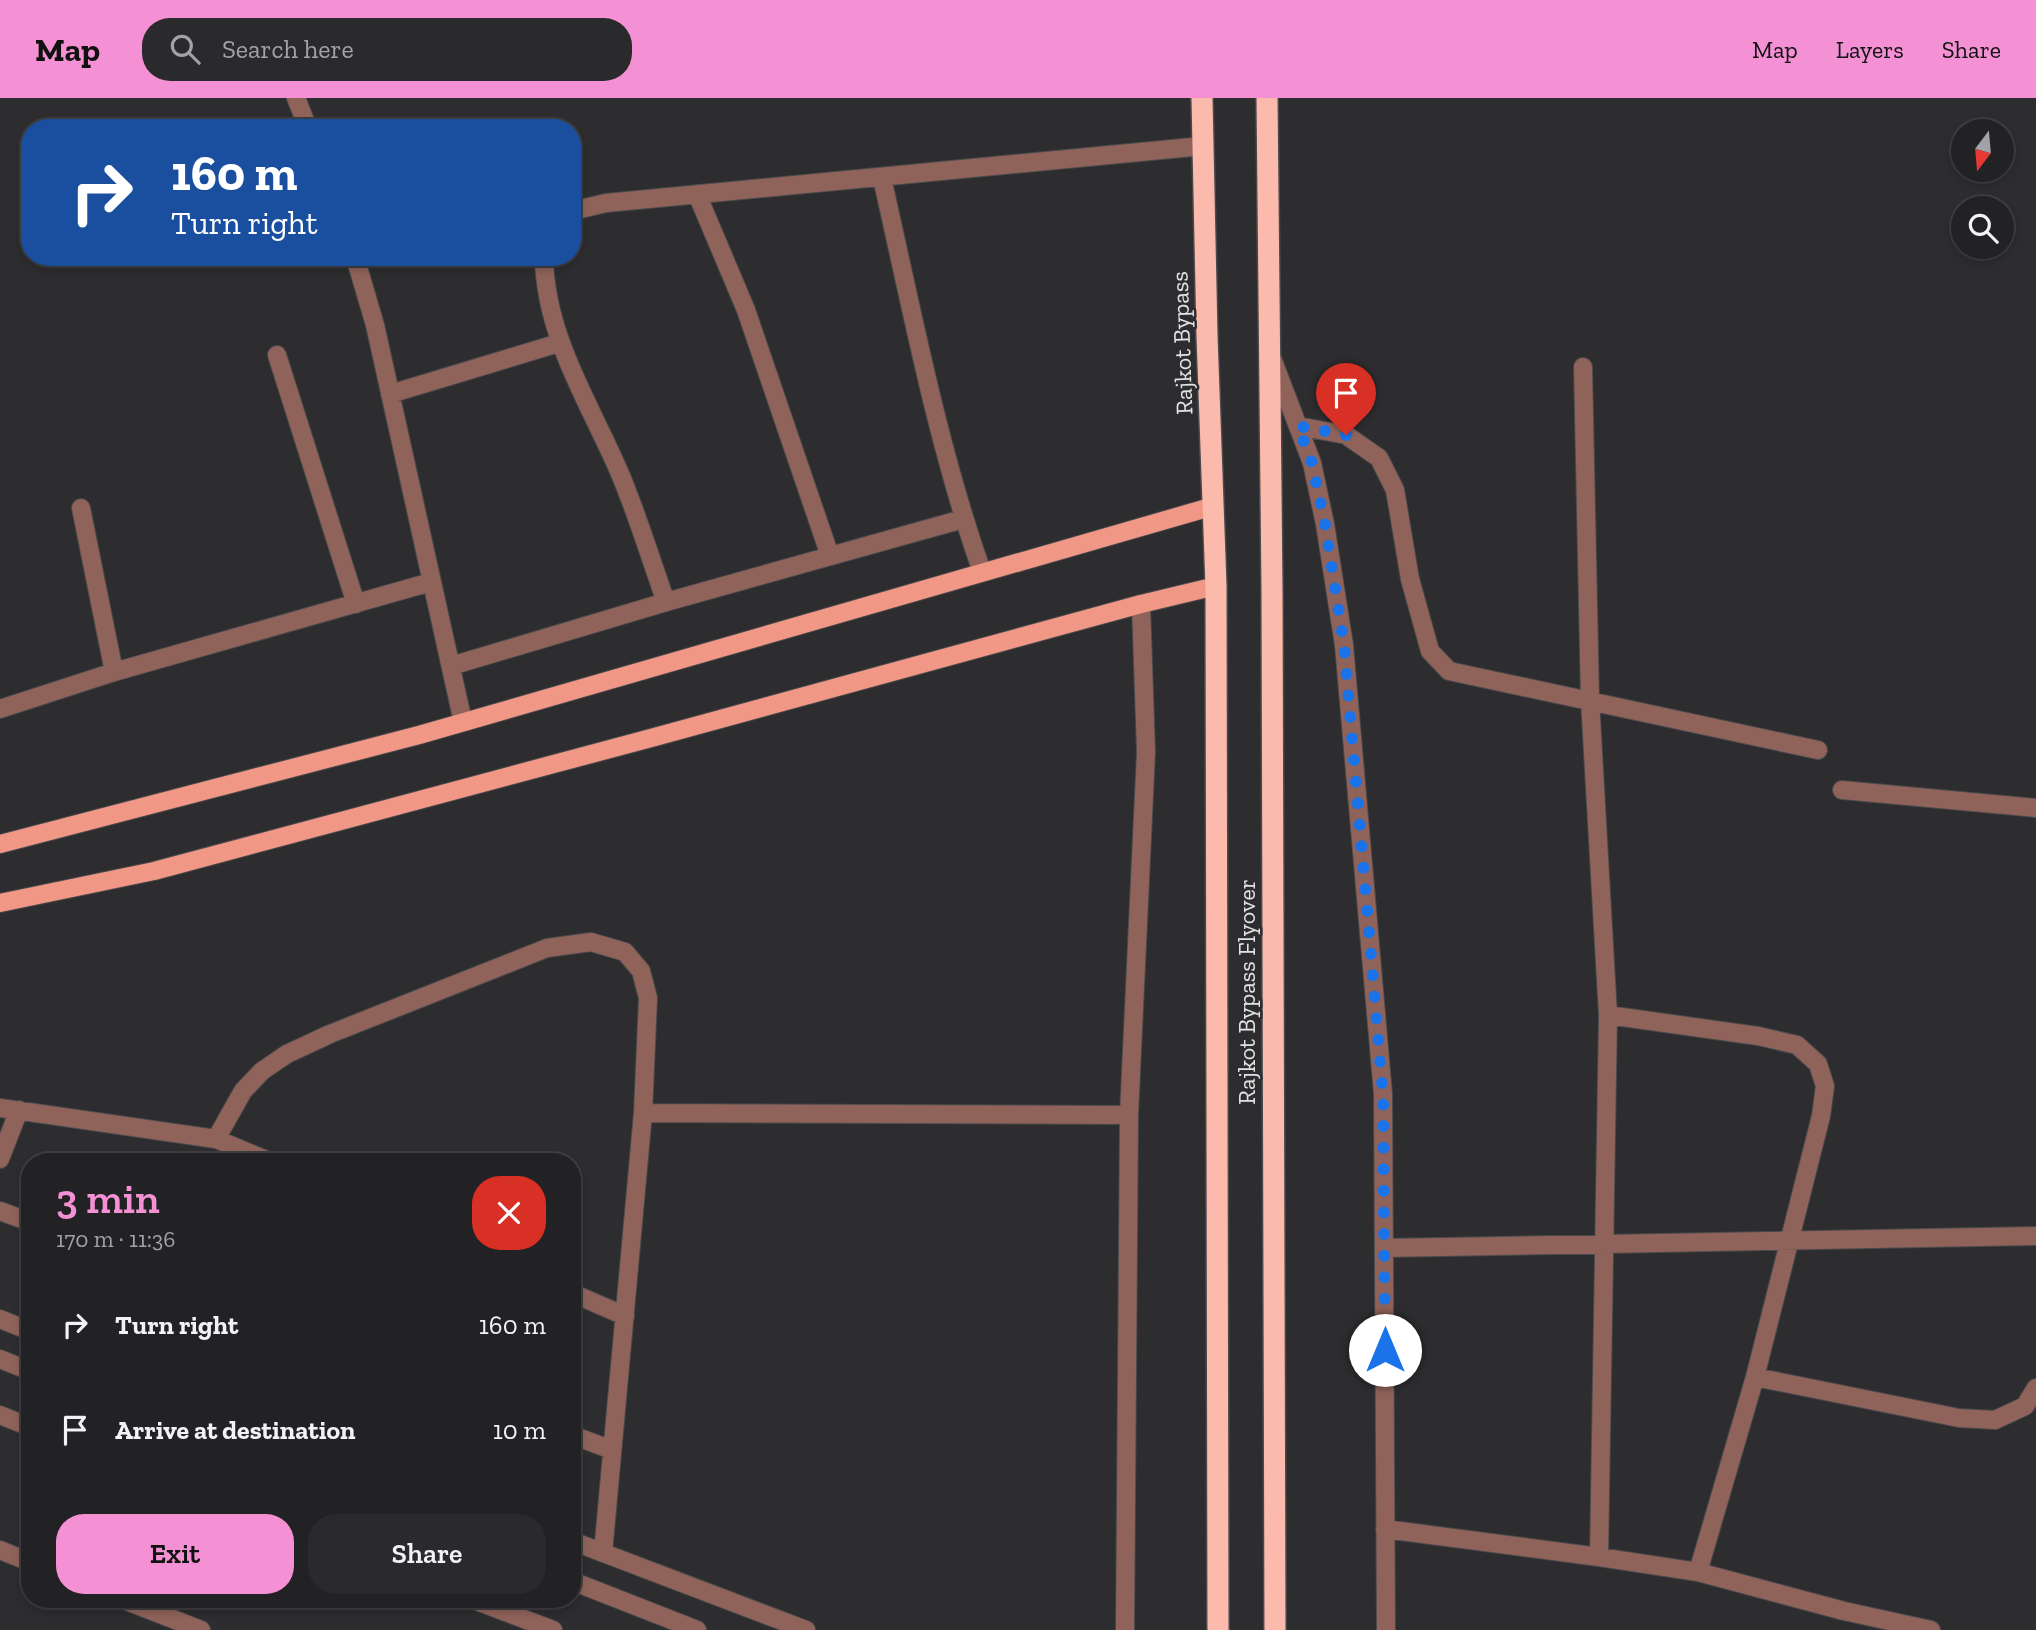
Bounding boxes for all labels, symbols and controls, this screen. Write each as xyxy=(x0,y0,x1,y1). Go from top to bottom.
search box xyxy=(142,18,632,81)
text: Map xyxy=(35,30,100,69)
icon: search xyxy=(166,30,204,68)
text: Search here xyxy=(222,33,354,65)
text: Map xyxy=(1752,35,1798,64)
text: Layers xyxy=(1836,35,1904,64)
text: Share xyxy=(1942,35,2001,64)
north arrow xyxy=(1951,119,2014,182)
map controls xyxy=(1951,119,2014,259)
text: 160 m xyxy=(171,144,297,203)
icon: right xyxy=(56,147,147,238)
button: search xyxy=(1951,196,2014,259)
text: Turn right xyxy=(171,204,318,242)
street label: Rajkot Bypass xyxy=(1165,271,1198,415)
pin xyxy=(1316,363,1376,435)
icon: arrive xyxy=(1327,374,1365,412)
street label: Rajkot Bypass Flyover xyxy=(1232,879,1261,1105)
text: 3 min xyxy=(56,1173,160,1224)
button: close xyxy=(472,1176,546,1250)
text: 170 m · 11:36 xyxy=(56,1225,175,1253)
icon: right xyxy=(56,1306,94,1344)
text: Turn right xyxy=(115,1309,238,1341)
text: 160 m xyxy=(479,1309,546,1341)
position arrow xyxy=(1348,1313,1422,1387)
icon: arrive xyxy=(56,1411,94,1449)
text: Arrive at destination xyxy=(115,1414,355,1446)
text: 10 m xyxy=(493,1414,546,1446)
button: Exit xyxy=(56,1514,294,1594)
button: Share xyxy=(308,1514,546,1594)

